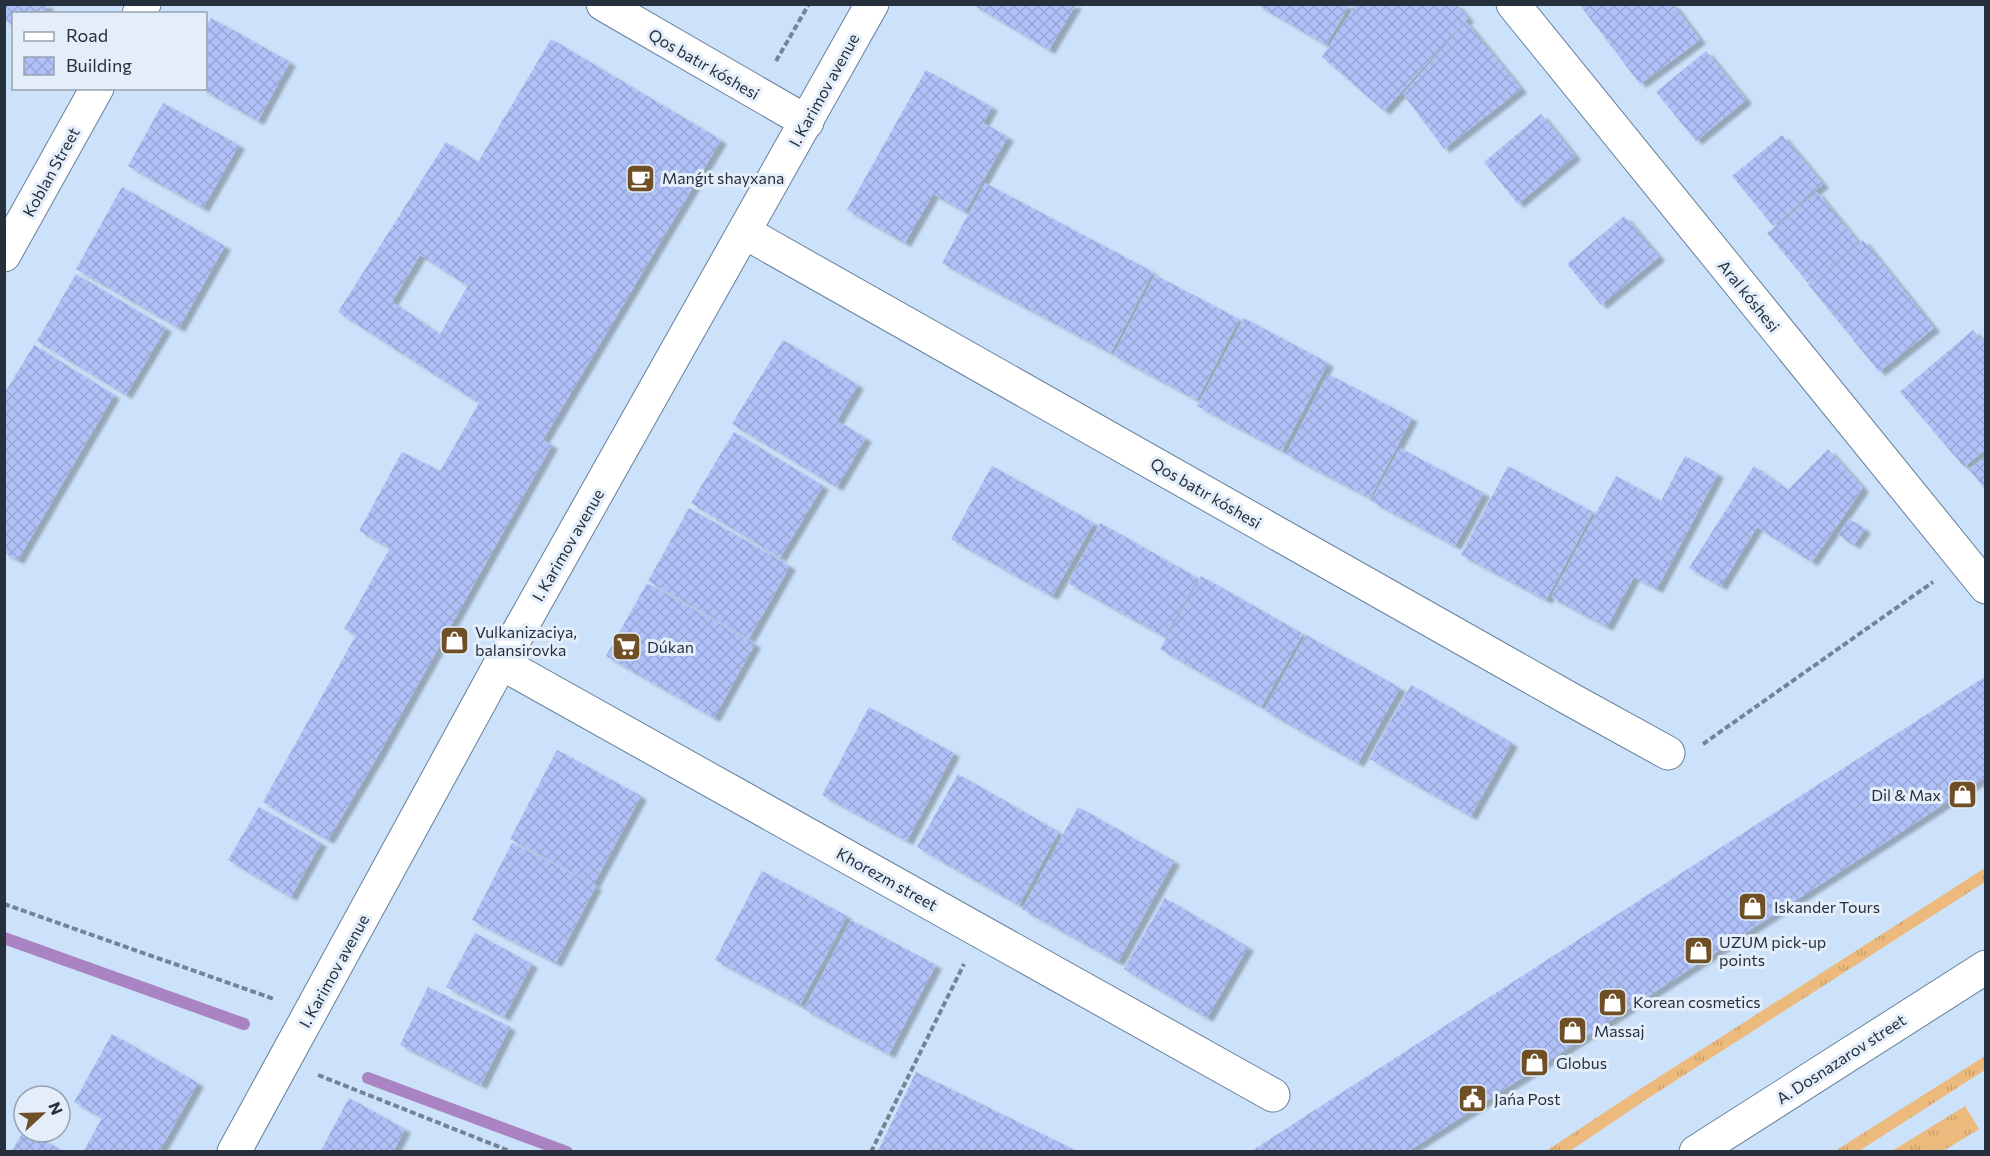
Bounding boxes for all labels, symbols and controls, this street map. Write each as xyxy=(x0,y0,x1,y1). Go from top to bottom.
legend xyxy=(12,12,207,90)
text: Road xyxy=(66,24,108,46)
street label: Qos batır kóshesi xyxy=(645,24,763,103)
street label: I. Karimov avenue xyxy=(785,30,863,150)
text: Building xyxy=(66,54,132,76)
street label: Koblan Street xyxy=(18,123,83,220)
cafe icon: Manǵıt shayxana xyxy=(625,162,657,194)
place label: Manǵıt shayxana xyxy=(662,168,784,187)
street label: Aral kóshesi xyxy=(1715,256,1784,335)
street label: Qos batır kóshesi xyxy=(1147,453,1265,532)
street label: I. Karimov avenue xyxy=(528,485,607,604)
place label: Vulkanizaciya, balansirovka xyxy=(475,622,577,659)
shop icon: Vulkanizaciya, balansirovka xyxy=(438,625,470,657)
supermarket icon: Dúkan xyxy=(610,631,642,663)
place label: Dúkan xyxy=(647,637,694,656)
shop icon: Dil & Max xyxy=(1946,779,1978,811)
place label: Dil & Max xyxy=(1871,785,1941,804)
street label: Khorezm street xyxy=(834,843,941,914)
shop icon: Iskander Tours xyxy=(1737,891,1769,923)
place label: Iskander Tours xyxy=(1774,897,1880,916)
street label: I. Karimov avenue xyxy=(295,911,373,1031)
place label: UZUM pick-up points xyxy=(1719,932,1826,969)
shop icon: UZUM pick-up points xyxy=(1682,935,1714,967)
shop icon: Korean cosmetics xyxy=(1596,986,1628,1018)
place label: Korean cosmetics xyxy=(1633,992,1761,1011)
street label: A. Dosnazarov street xyxy=(1773,1010,1909,1107)
shop icon: Massaj xyxy=(1557,1015,1589,1047)
place label: Massaj xyxy=(1594,1021,1645,1040)
shop icon: Globus xyxy=(1519,1047,1551,1079)
place label: Globus xyxy=(1556,1053,1607,1072)
public building icon: Jańa Post xyxy=(1457,1083,1489,1115)
north arrow xyxy=(12,1084,72,1144)
place label: Jańa Post xyxy=(1494,1089,1561,1108)
text: N xyxy=(45,1099,67,1117)

